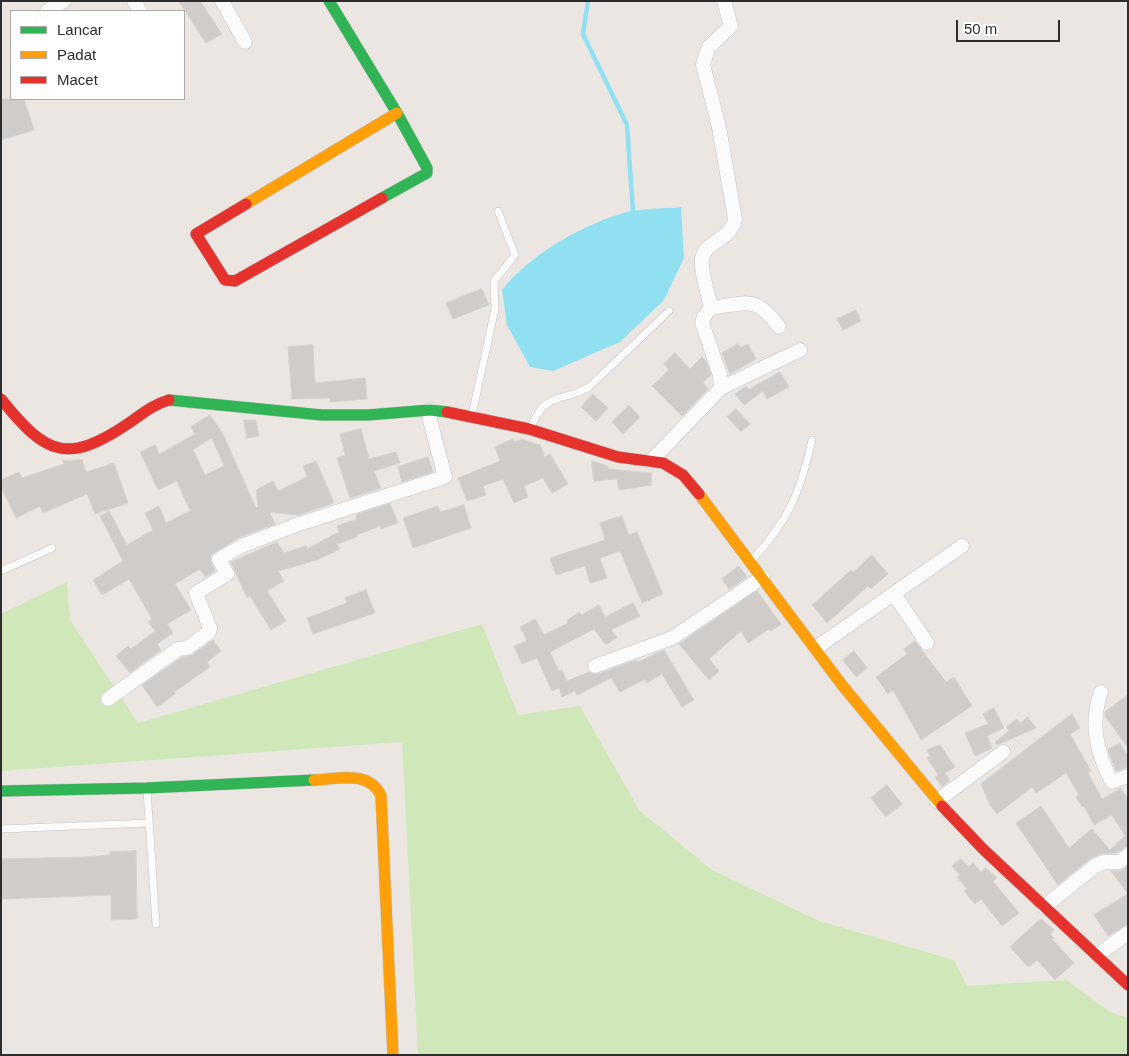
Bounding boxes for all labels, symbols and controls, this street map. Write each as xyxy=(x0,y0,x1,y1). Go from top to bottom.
legend xyxy=(10,10,185,100)
scale bar xyxy=(959,10,1063,42)
text: 50 m xyxy=(964,20,997,37)
text: Lancar xyxy=(57,21,103,38)
text: Padat xyxy=(57,46,96,63)
text: Macet xyxy=(57,71,98,88)

